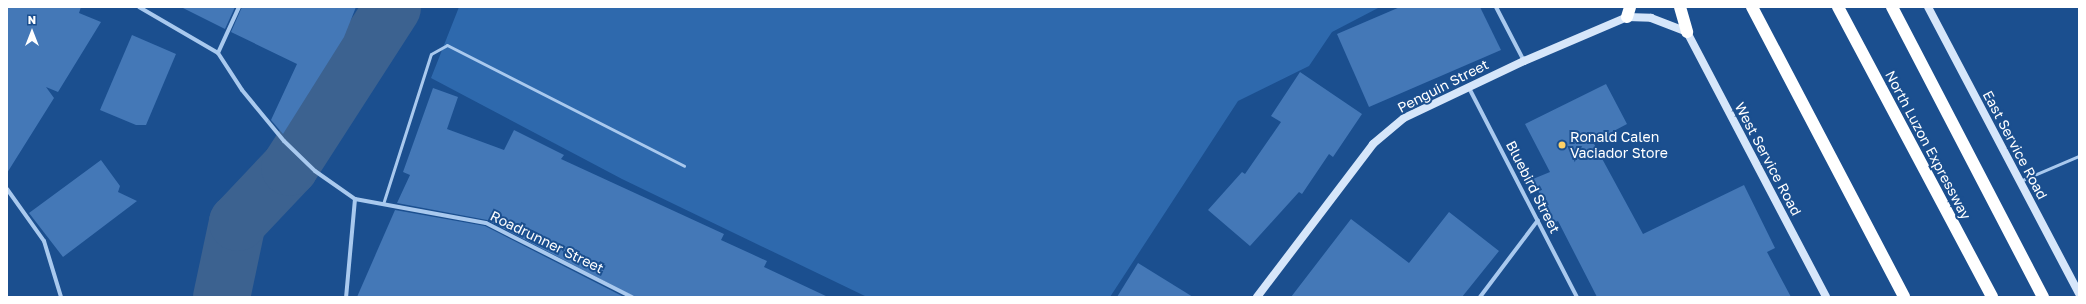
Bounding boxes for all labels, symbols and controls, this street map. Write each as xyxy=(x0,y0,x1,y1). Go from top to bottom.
north arrow xyxy=(12,12,52,52)
text: N xyxy=(28,13,36,26)
street label: Penguin Street xyxy=(1395,56,1491,116)
street label: North Luzon Expressway xyxy=(1882,68,1974,222)
street label: East Service Road xyxy=(1979,88,2051,202)
street label: West Service Road xyxy=(1731,100,1805,218)
place label: Ronald Calen Vaciador Store xyxy=(1570,129,1668,162)
street label: Bluebird Street xyxy=(1502,138,1564,236)
marker: Ronald Calen Vaciador Store xyxy=(1557,140,1567,150)
street label: Roadrunner Street xyxy=(488,207,606,277)

